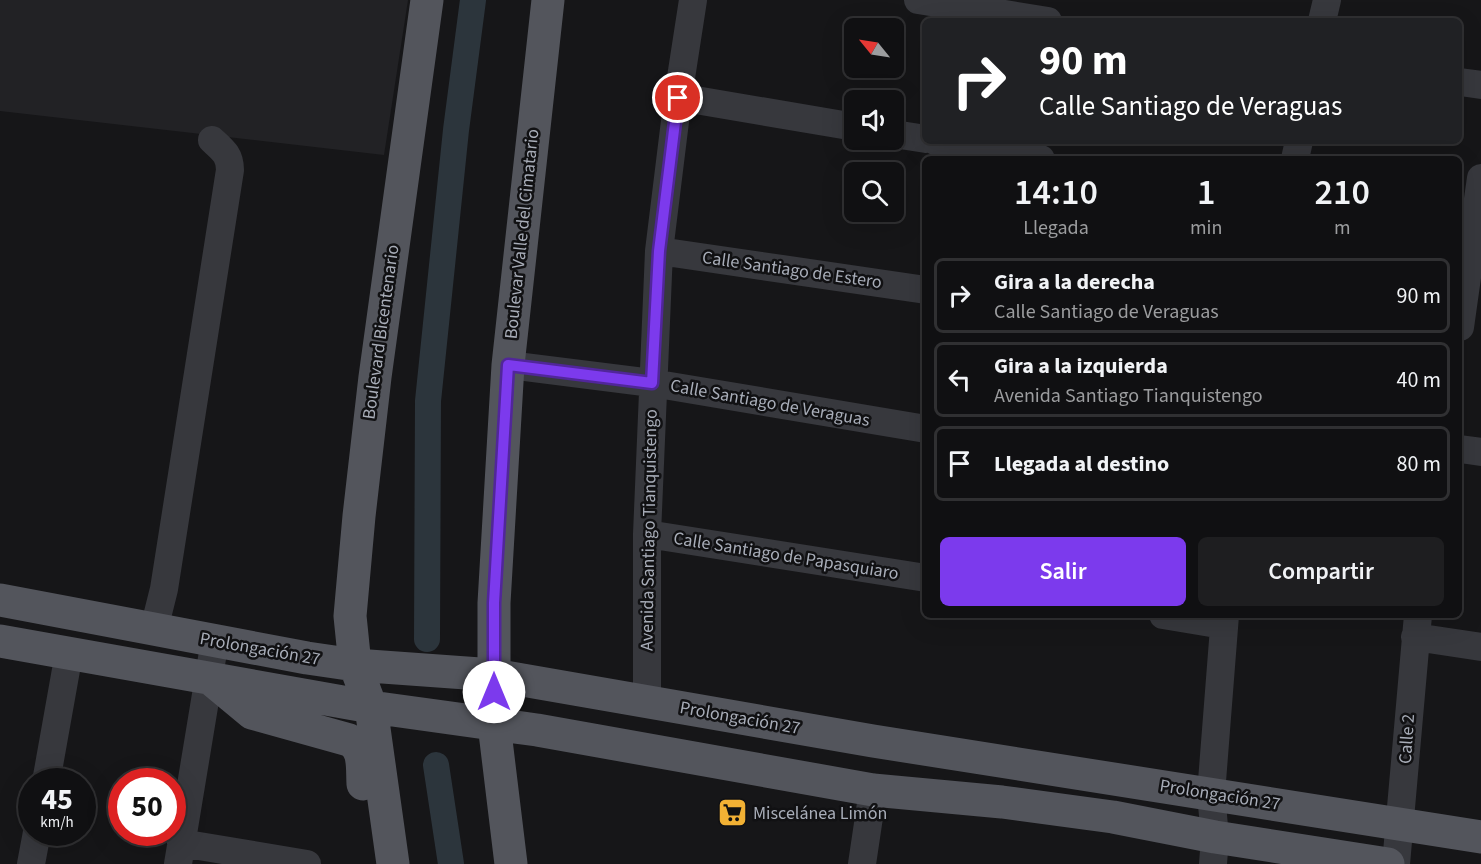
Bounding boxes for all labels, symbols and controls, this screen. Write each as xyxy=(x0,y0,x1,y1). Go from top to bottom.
north arrow xyxy=(844,18,904,78)
map controls xyxy=(844,18,904,222)
text: 90 m xyxy=(1039,31,1128,91)
icon: right xyxy=(940,42,1018,120)
pin xyxy=(652,72,703,123)
icon: arrive xyxy=(661,81,694,114)
text: Calle Santiago de Veraguas xyxy=(1039,87,1342,126)
button: sound xyxy=(844,90,904,150)
street label: Boulevar Valle del Cimatario xyxy=(499,128,545,340)
button: search xyxy=(844,162,904,222)
text: 14:10 xyxy=(1014,167,1098,218)
text: 1 xyxy=(1197,167,1215,218)
text: 210 xyxy=(1314,167,1370,218)
text: Llegada xyxy=(1023,214,1089,242)
text: min xyxy=(1190,214,1222,242)
text: m xyxy=(1334,214,1350,242)
street label: Boulevard Bicentenario xyxy=(356,243,406,421)
street label: Calle Santiago de Estero xyxy=(701,245,883,295)
text: Gira a la derecha xyxy=(994,266,1155,298)
icon: right xyxy=(943,279,976,312)
text: 90 m xyxy=(1396,280,1441,312)
text: Calle Santiago de Veraguas xyxy=(994,298,1219,326)
text: Gira a la izquierda xyxy=(994,350,1168,382)
icon: left xyxy=(943,363,976,396)
text: 40 m xyxy=(1396,364,1441,396)
street label: Calle Santiago de Veraguas xyxy=(668,373,872,433)
text: Avenida Santiago Tianquistengo xyxy=(994,382,1263,410)
street label: Avenida Santiago Tianquistengo xyxy=(634,409,664,651)
icon: arrive xyxy=(943,447,976,480)
text: Llegada al destino xyxy=(994,448,1169,480)
text: 80 m xyxy=(1396,448,1441,480)
street label: Calle Santiago de Papasquiaro xyxy=(672,526,900,586)
button: Salir xyxy=(940,537,1186,606)
button: Compartir xyxy=(1198,537,1444,606)
street label: Prolongación 27 xyxy=(198,626,322,672)
position arrow xyxy=(462,660,526,724)
street label: Prolongación 27 xyxy=(678,695,802,741)
street label: Calle 2 xyxy=(1393,713,1421,765)
speed limit sign: 50 xyxy=(108,768,186,846)
street label: Prolongación 27 xyxy=(1158,773,1282,817)
text: 45 xyxy=(41,778,73,821)
supermarket icon: Miscelánea Limón xyxy=(716,797,748,829)
place label: Miscelánea Limón xyxy=(753,801,887,826)
text: km/h xyxy=(40,812,74,833)

